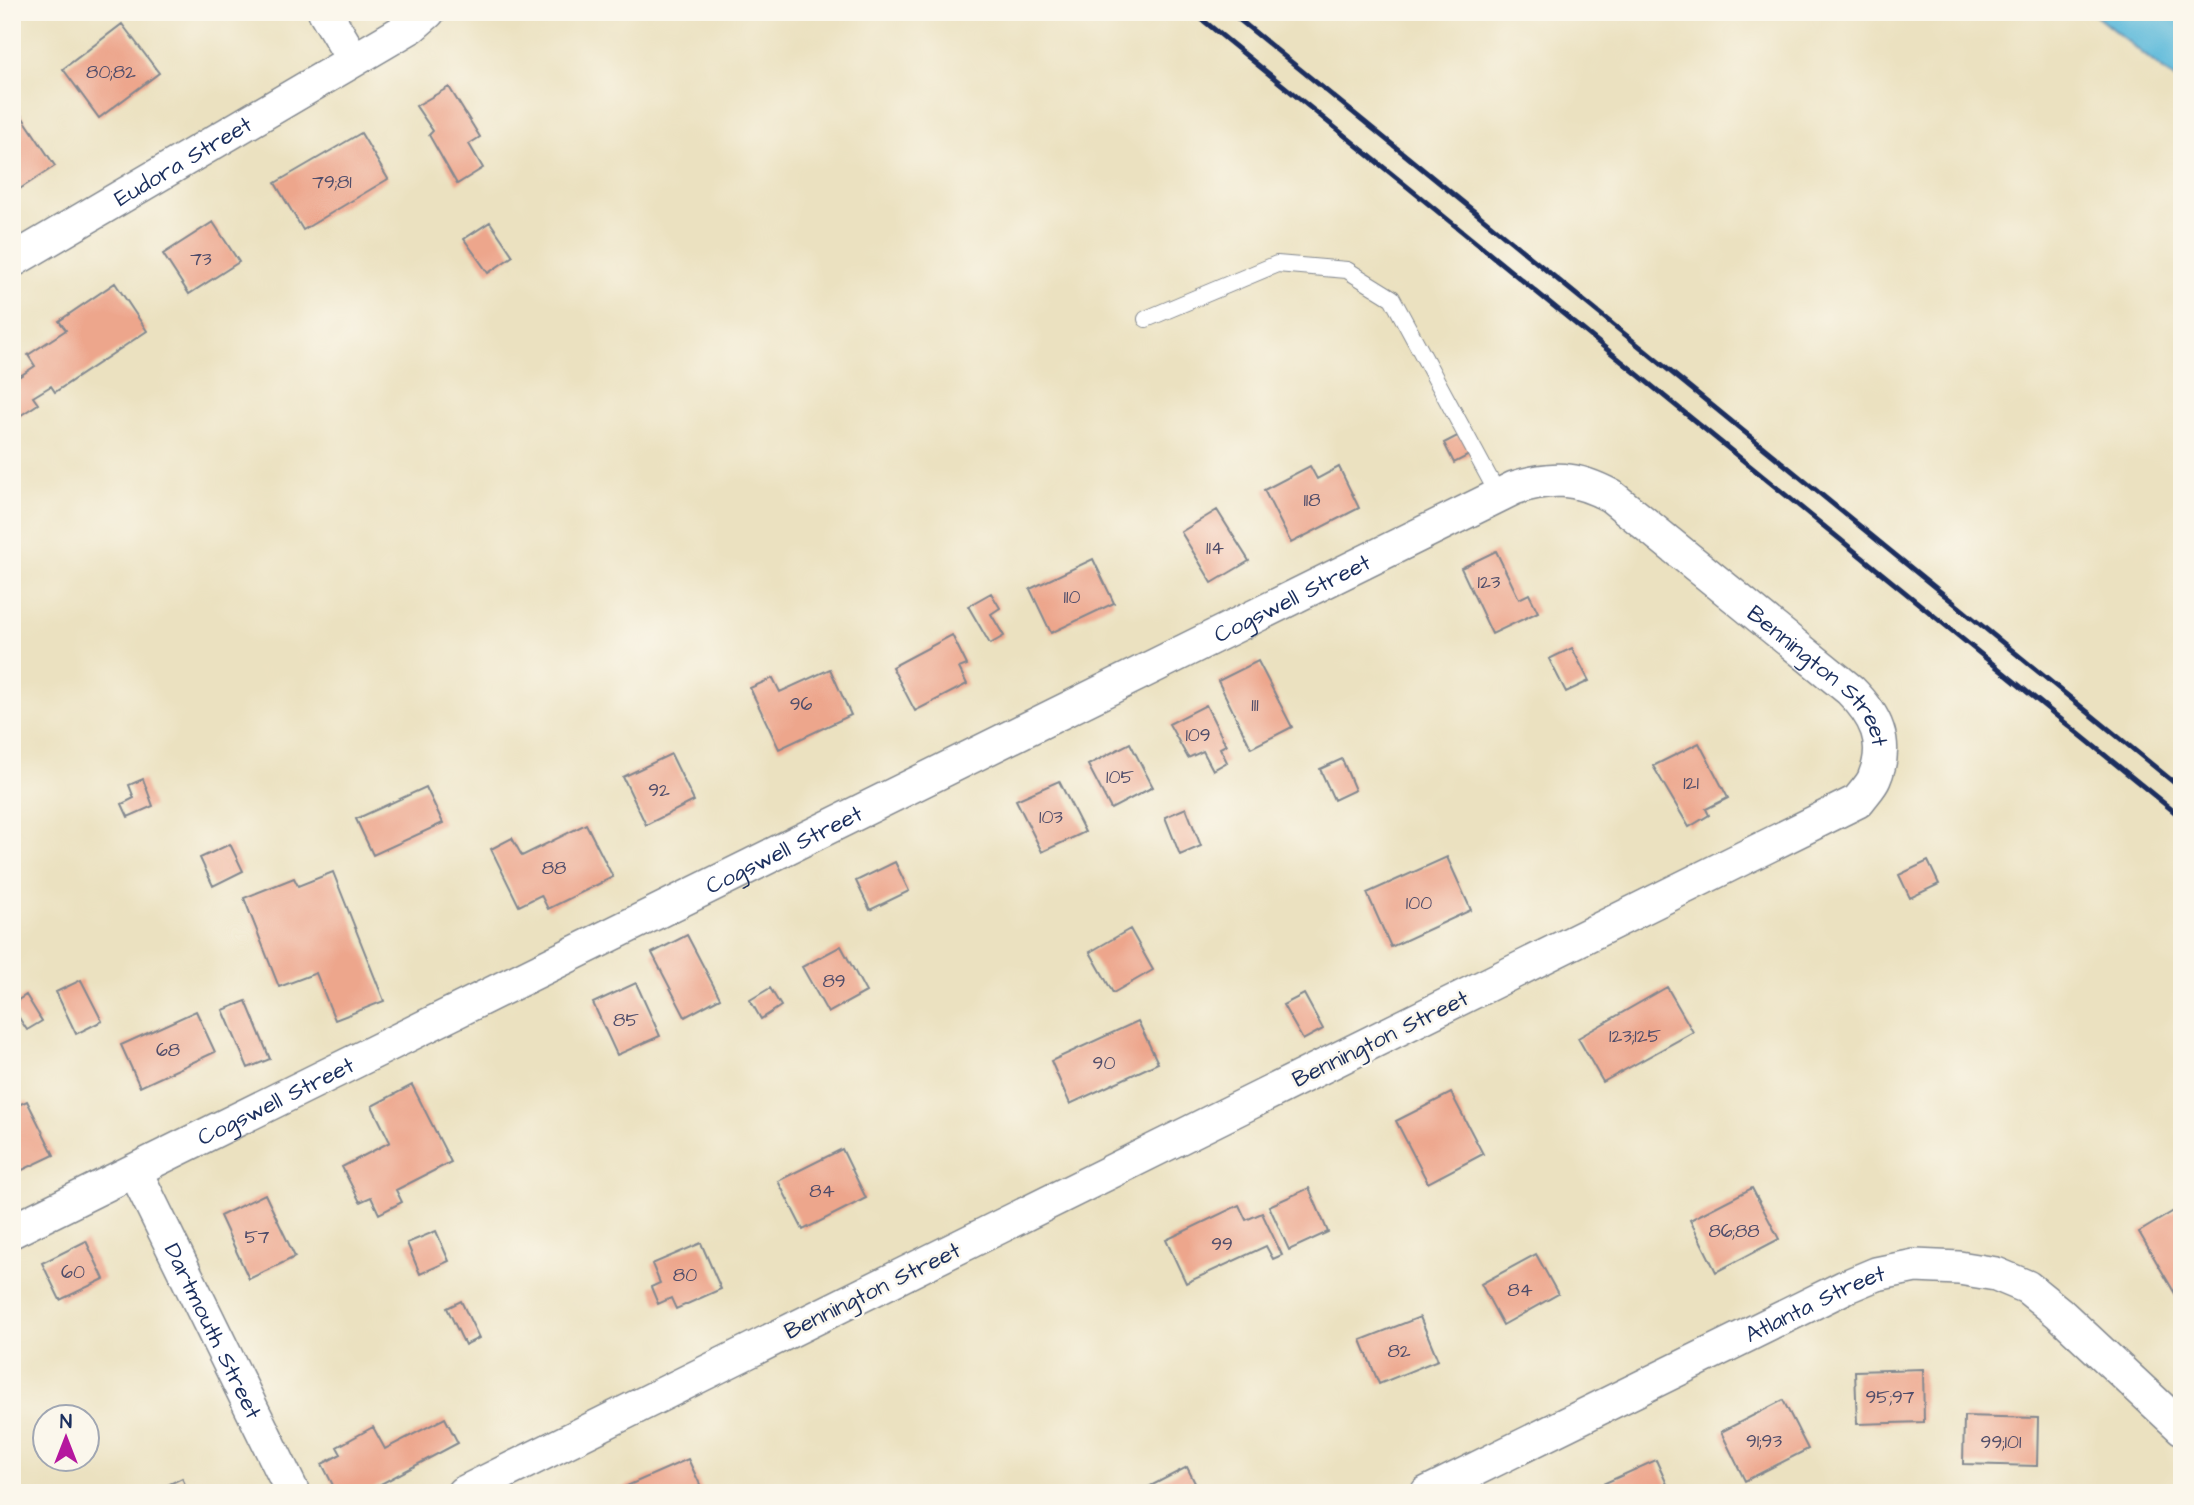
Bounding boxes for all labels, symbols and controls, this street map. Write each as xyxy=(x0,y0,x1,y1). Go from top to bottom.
house number: 80;82 xyxy=(86,59,136,86)
street label: Eudora Street xyxy=(108,108,259,215)
house number: 79;81 xyxy=(312,169,352,196)
house number: 73 xyxy=(190,246,212,273)
house number: 118 xyxy=(1303,487,1321,514)
house number: 114 xyxy=(1206,535,1224,562)
street label: Cogswell Street xyxy=(1209,546,1377,651)
house number: 123 xyxy=(1478,569,1501,596)
house number: 110 xyxy=(1064,584,1080,611)
street label: Bennington Street xyxy=(1740,598,1896,749)
house number: 96 xyxy=(790,691,812,718)
house number: 111 xyxy=(1251,692,1259,719)
house number: 109 xyxy=(1185,722,1211,749)
house number: 105 xyxy=(1106,764,1134,791)
house number: 121 xyxy=(1683,770,1699,797)
house number: 92 xyxy=(648,777,670,804)
street label: Cogswell Street xyxy=(700,798,869,902)
house number: 103 xyxy=(1039,804,1063,831)
house number: 88 xyxy=(542,855,566,882)
house number: 100 xyxy=(1406,890,1432,917)
house number: 89 xyxy=(822,968,846,995)
street label: Bennington Street xyxy=(1287,982,1475,1096)
house number: 85 xyxy=(613,1007,639,1034)
house number: 123;125 xyxy=(1609,1023,1662,1050)
house number: 68 xyxy=(156,1037,180,1064)
street label: Cogswell Street xyxy=(192,1049,360,1154)
house number: 90 xyxy=(1093,1050,1115,1077)
house number: 84 xyxy=(809,1178,835,1205)
house number: 86;88 xyxy=(1708,1218,1760,1245)
house number: 57 xyxy=(244,1224,270,1251)
house number: 99 xyxy=(1211,1231,1233,1258)
street label: Bennington Street xyxy=(779,1234,967,1348)
street label: Dartmouth Street xyxy=(156,1238,269,1425)
street label: Atlanta Street xyxy=(1740,1257,1888,1351)
house number: 60 xyxy=(61,1259,85,1286)
house number: 80 xyxy=(673,1262,697,1289)
house number: 84 xyxy=(1507,1277,1533,1304)
house number: 82 xyxy=(1387,1338,1411,1365)
house number: 95;97 xyxy=(1865,1384,1915,1411)
north arrow xyxy=(32,1404,102,1474)
text: N xyxy=(60,1409,72,1436)
house number: 91;93 xyxy=(1746,1428,1782,1455)
house number: 99;101 xyxy=(1981,1429,2022,1456)

